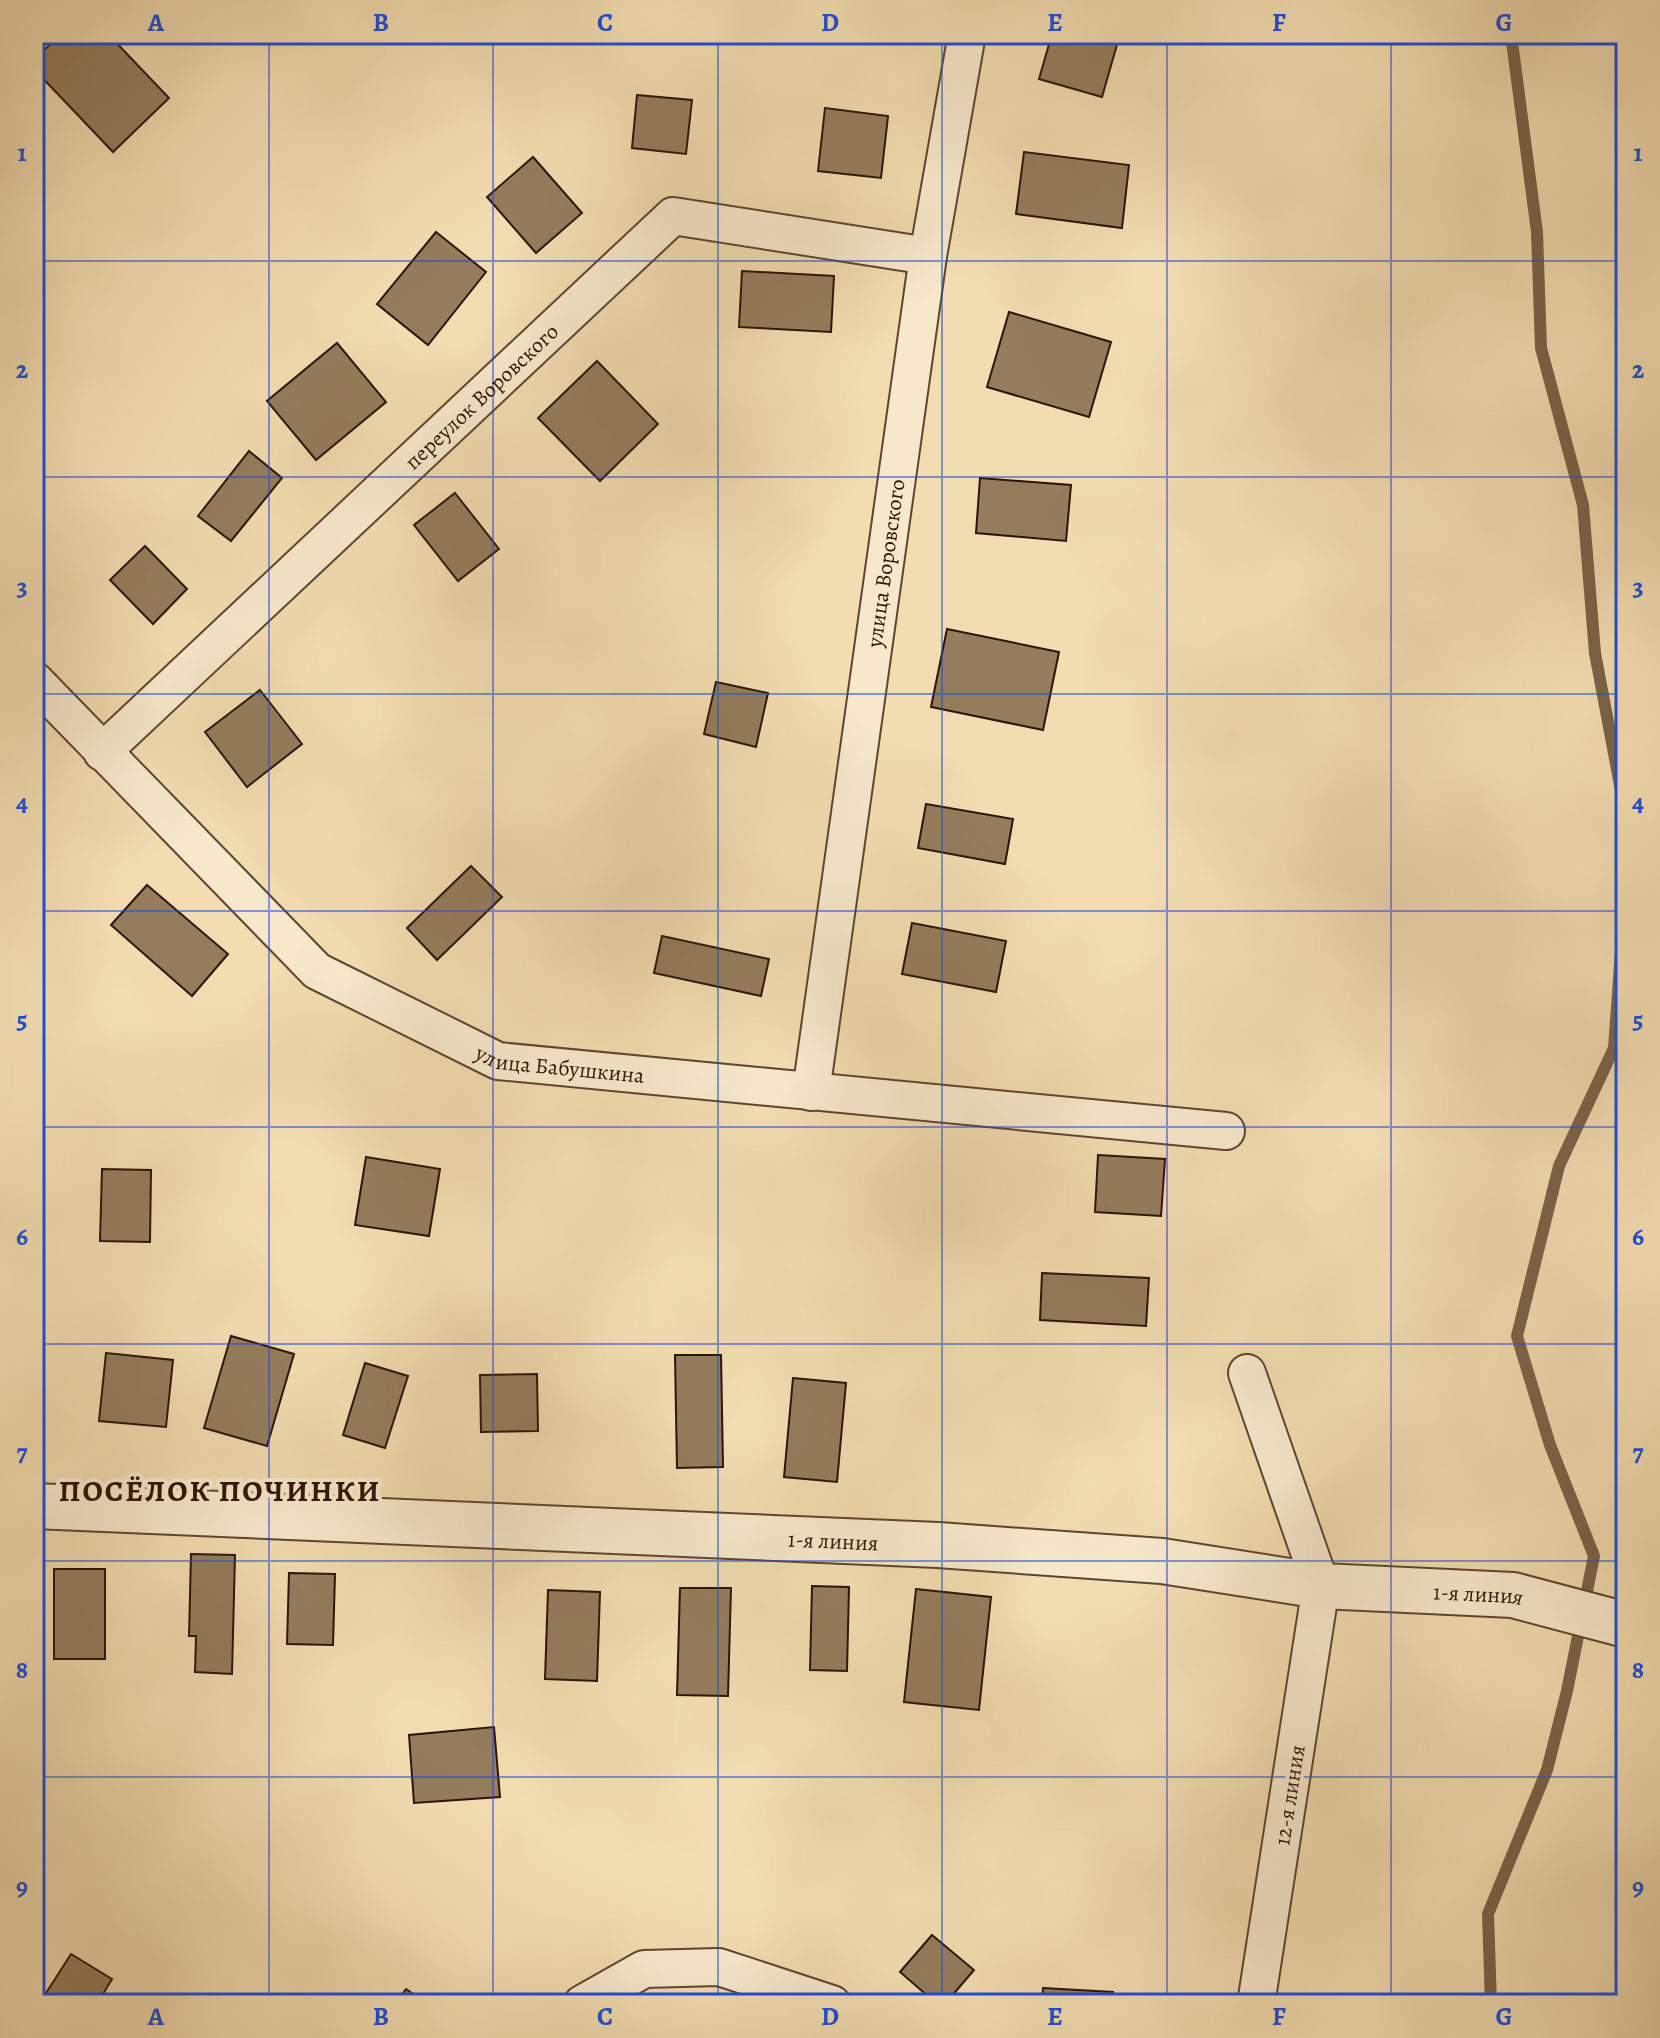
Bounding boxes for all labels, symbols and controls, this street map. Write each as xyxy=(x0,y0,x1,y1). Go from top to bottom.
text: A xyxy=(147,5,165,40)
text: B xyxy=(373,5,389,40)
text: C xyxy=(597,5,613,40)
text: D xyxy=(821,5,839,40)
text: E xyxy=(1047,5,1063,40)
text: F xyxy=(1272,5,1286,40)
text: G xyxy=(1495,5,1513,40)
text: 1 xyxy=(17,135,27,170)
text: 1 xyxy=(1633,135,1643,170)
street label: переулок Воровского xyxy=(398,317,565,477)
text: 2 xyxy=(16,352,29,387)
text: 2 xyxy=(1632,352,1645,387)
street label: улица Воровского xyxy=(859,477,913,650)
text: 3 xyxy=(16,569,28,604)
text: 3 xyxy=(1632,569,1644,604)
text: 4 xyxy=(16,785,28,820)
text: 4 xyxy=(1632,785,1644,820)
text: 5 xyxy=(16,1002,28,1037)
text: 5 xyxy=(1632,1002,1644,1037)
street label: улица Бабушкина xyxy=(469,1038,647,1091)
text: 6 xyxy=(16,1219,28,1254)
text: 6 xyxy=(1632,1219,1644,1254)
text: 7 xyxy=(16,1435,28,1470)
text: 7 xyxy=(1632,1435,1644,1470)
district label: ПОСЁЛОК ПОЧИНКИ xyxy=(59,1471,381,1511)
street label: 1-я линия xyxy=(787,1525,879,1558)
street label: 1-я линия xyxy=(1432,1577,1527,1613)
text: 8 xyxy=(16,1652,28,1687)
text: 8 xyxy=(1632,1652,1644,1687)
street label: 12-я линия xyxy=(1267,1743,1313,1847)
text: 9 xyxy=(16,1869,28,1904)
text: 9 xyxy=(1632,1869,1644,1904)
text: A xyxy=(147,1999,165,2034)
text: B xyxy=(373,1999,389,2034)
text: C xyxy=(597,1999,613,2034)
text: D xyxy=(821,1999,839,2034)
text: E xyxy=(1047,1999,1063,2034)
text: F xyxy=(1272,1999,1286,2034)
text: G xyxy=(1495,1999,1513,2034)

